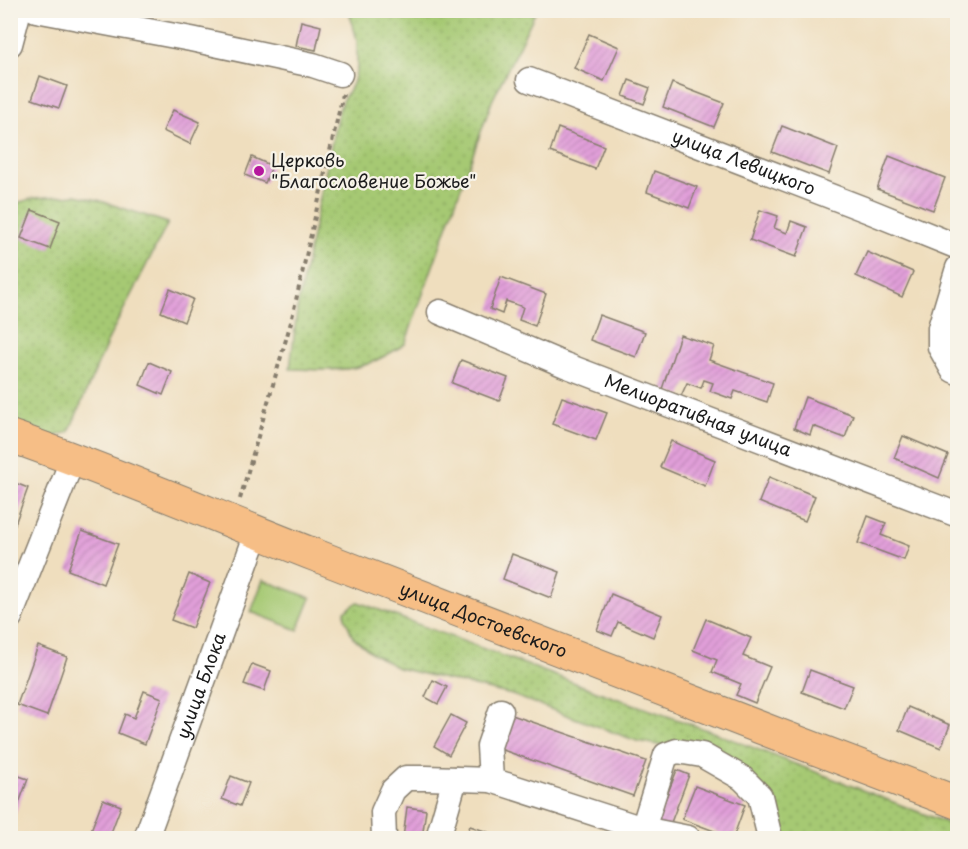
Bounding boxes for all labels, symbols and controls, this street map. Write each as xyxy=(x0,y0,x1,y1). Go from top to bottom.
street label: улица Левицкого xyxy=(669,121,820,201)
place label: Церковь "Благословение Божье" xyxy=(271,146,477,194)
marker: Церковь "Благословение Божье" xyxy=(252,164,266,178)
street label: Мелиоративная улица xyxy=(601,366,797,463)
street label: улица Достоевского xyxy=(396,574,572,664)
street label: улица Блока xyxy=(168,628,232,742)

